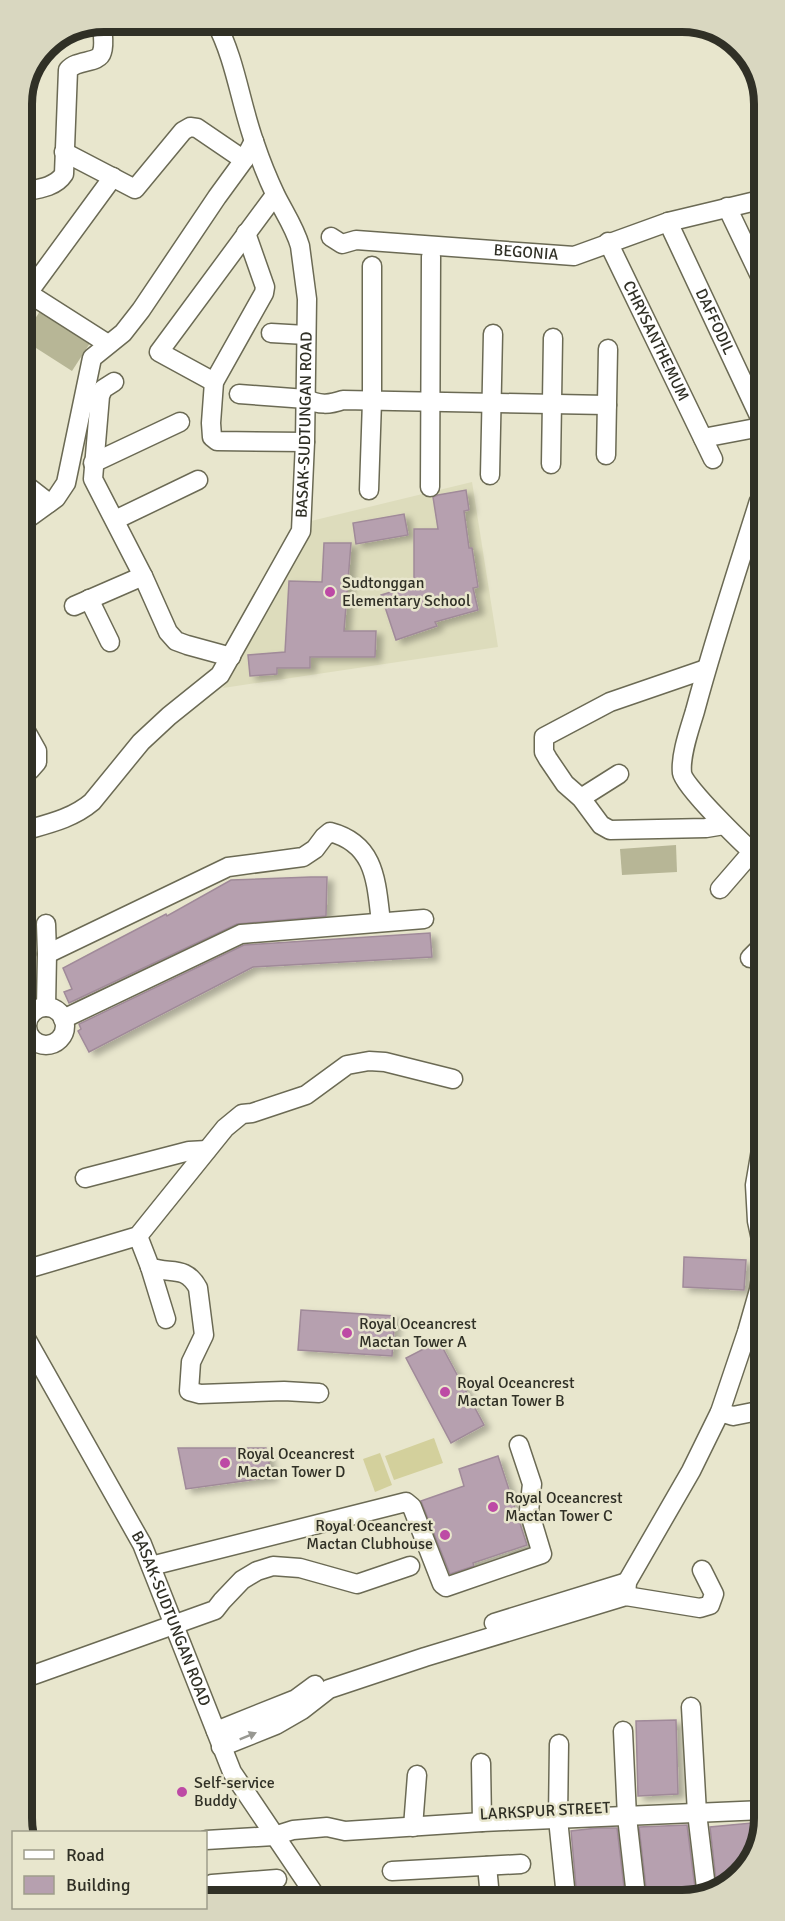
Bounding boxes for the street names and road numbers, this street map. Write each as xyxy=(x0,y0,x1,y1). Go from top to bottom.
street label: BEGONIA xyxy=(493,240,559,265)
street label: CHRYSANTHEMUM xyxy=(618,278,693,404)
street label: DAFFODIL xyxy=(691,285,739,358)
street label: BASAK-SUDTUNGAN ROAD xyxy=(292,331,317,519)
street label: BASAK-SUDTUNGAN ROAD xyxy=(127,1527,215,1709)
street label: LARKSPUR STREET xyxy=(479,1798,611,1824)

